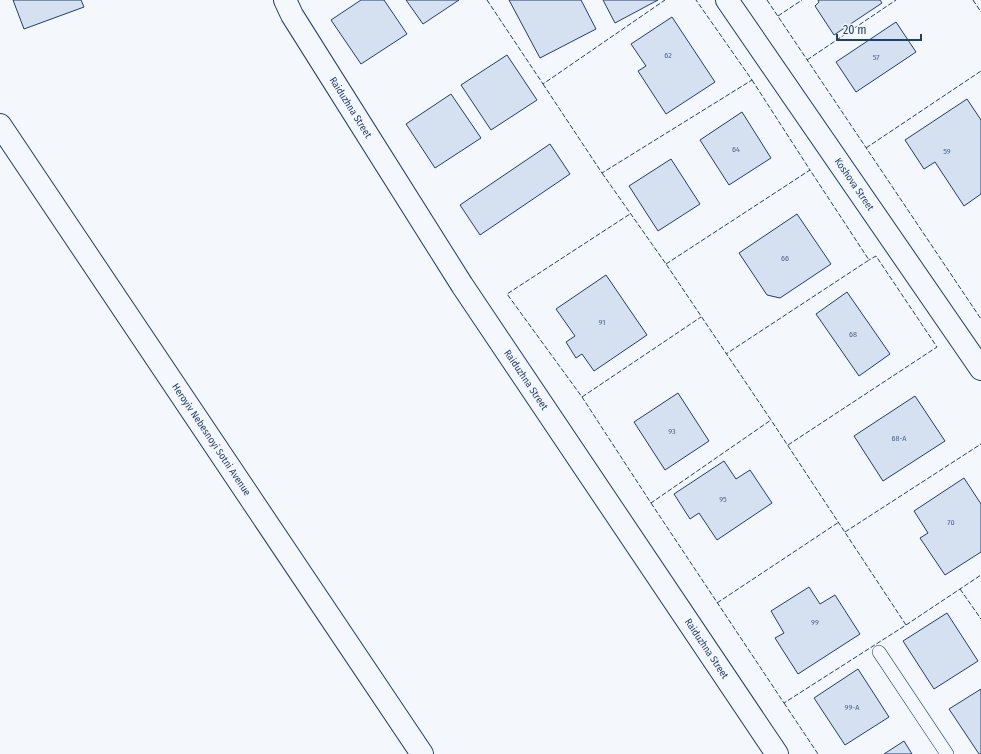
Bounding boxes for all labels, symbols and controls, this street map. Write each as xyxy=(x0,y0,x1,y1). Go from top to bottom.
scale bar xyxy=(837,16,921,42)
text: 20 m xyxy=(843,23,867,37)
house number: 62 xyxy=(664,51,672,60)
house number: 57 xyxy=(873,53,880,62)
street label: Raiduzhna Street xyxy=(327,75,374,141)
house number: 64 xyxy=(732,145,740,154)
house number: 59 xyxy=(943,147,951,156)
street label: Koshova Street xyxy=(832,156,877,214)
house number: 66 xyxy=(781,254,789,263)
house number: 91 xyxy=(599,318,605,327)
house number: 68 xyxy=(849,330,857,339)
street label: Raiduzhna Street xyxy=(501,348,551,413)
street label: Heroyiv Nebesnoyi Sotni Avenue xyxy=(169,381,253,498)
house number: 93 xyxy=(668,427,676,436)
house number: 68-А xyxy=(891,434,907,443)
house number: 95 xyxy=(719,495,727,504)
house number: 70 xyxy=(947,518,955,527)
street label: Raiduzhna Street xyxy=(682,617,731,682)
house number: 99 xyxy=(811,618,819,627)
house number: 99-А xyxy=(845,703,860,712)

